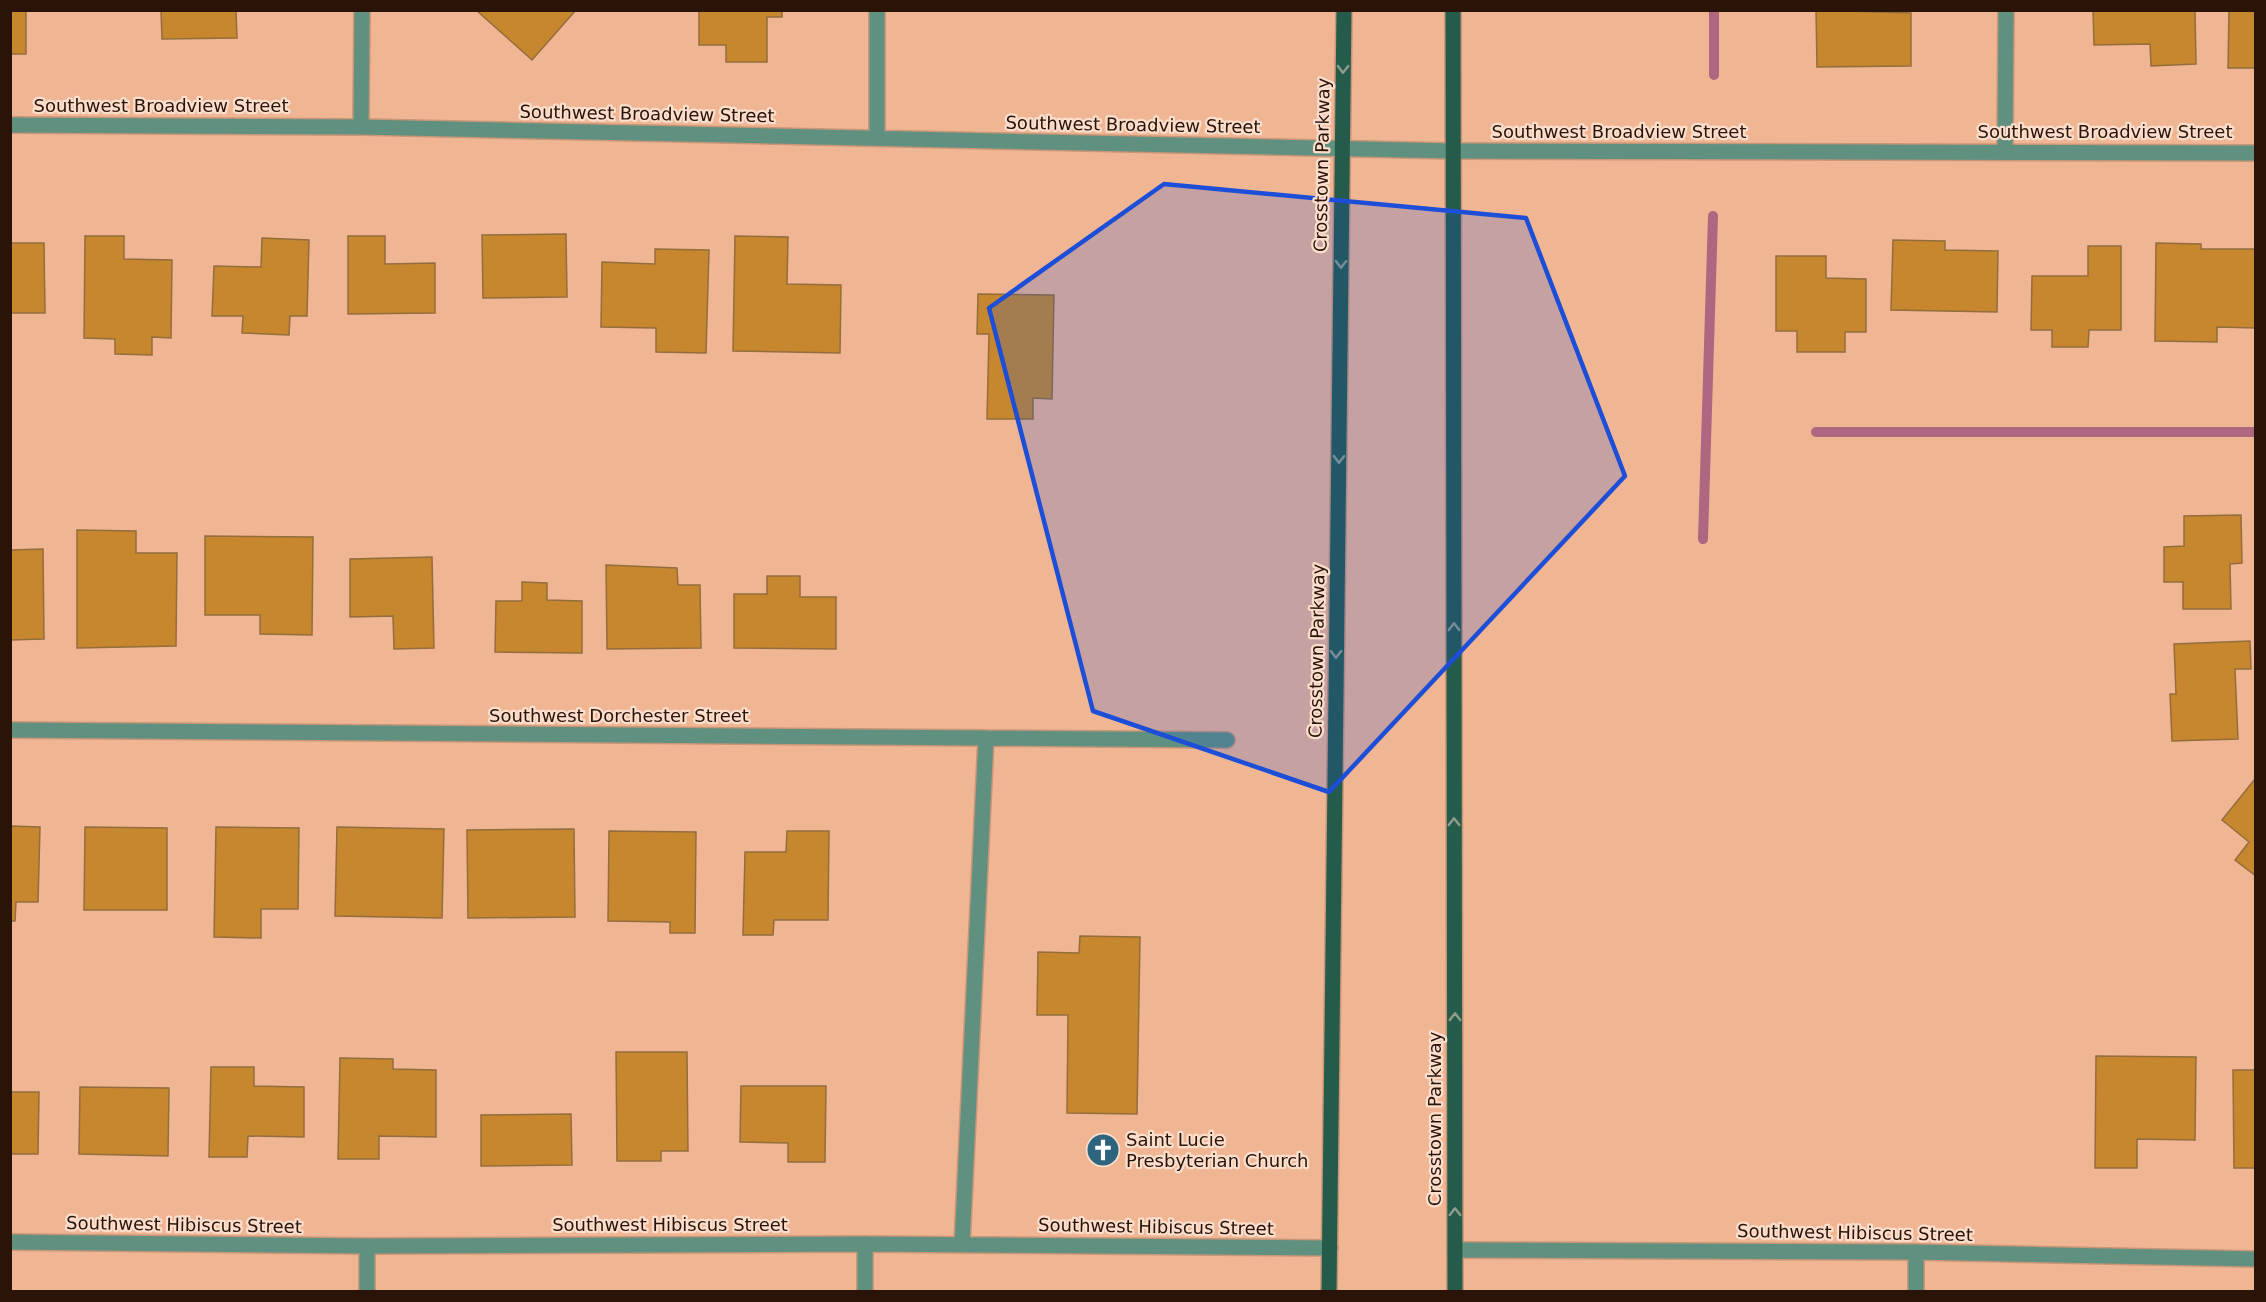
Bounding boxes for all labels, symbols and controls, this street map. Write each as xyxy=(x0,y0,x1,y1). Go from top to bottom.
one-way arrow xyxy=(1337,64,1349,73)
street label: Crosstown Parkway xyxy=(1309,77,1334,252)
street label: Southwest Broadview Street xyxy=(34,95,288,116)
street label: Southwest Broadview Street xyxy=(519,101,775,126)
street label: Southwest Broadview Street xyxy=(1005,112,1261,137)
street label: Southwest Broadview Street xyxy=(1492,121,1746,142)
street label: Southwest Broadview Street xyxy=(1978,121,2232,142)
one-way arrow xyxy=(1335,259,1347,268)
one-way arrow xyxy=(1332,454,1345,463)
street label: Crosstown Parkway xyxy=(1304,563,1329,738)
one-way arrow xyxy=(1448,623,1460,632)
one-way arrow xyxy=(1330,649,1342,658)
street label: Southwest Dorchester Street xyxy=(489,705,749,726)
one-way arrow xyxy=(1448,818,1460,827)
one-way arrow xyxy=(1448,1013,1461,1022)
street label: Crosstown Parkway xyxy=(1424,1031,1445,1206)
place label: Saint Lucie Presbyterian Church xyxy=(1126,1129,1308,1171)
church icon: Saint Lucie Presbyterian Church xyxy=(1085,1132,1121,1168)
one-way arrow xyxy=(1449,1208,1461,1217)
street label: Southwest Hibiscus Street xyxy=(66,1212,302,1237)
street label: Southwest Hibiscus Street xyxy=(552,1214,788,1235)
street label: Southwest Hibiscus Street xyxy=(1038,1214,1274,1239)
street label: Southwest Hibiscus Street xyxy=(1737,1220,1973,1245)

